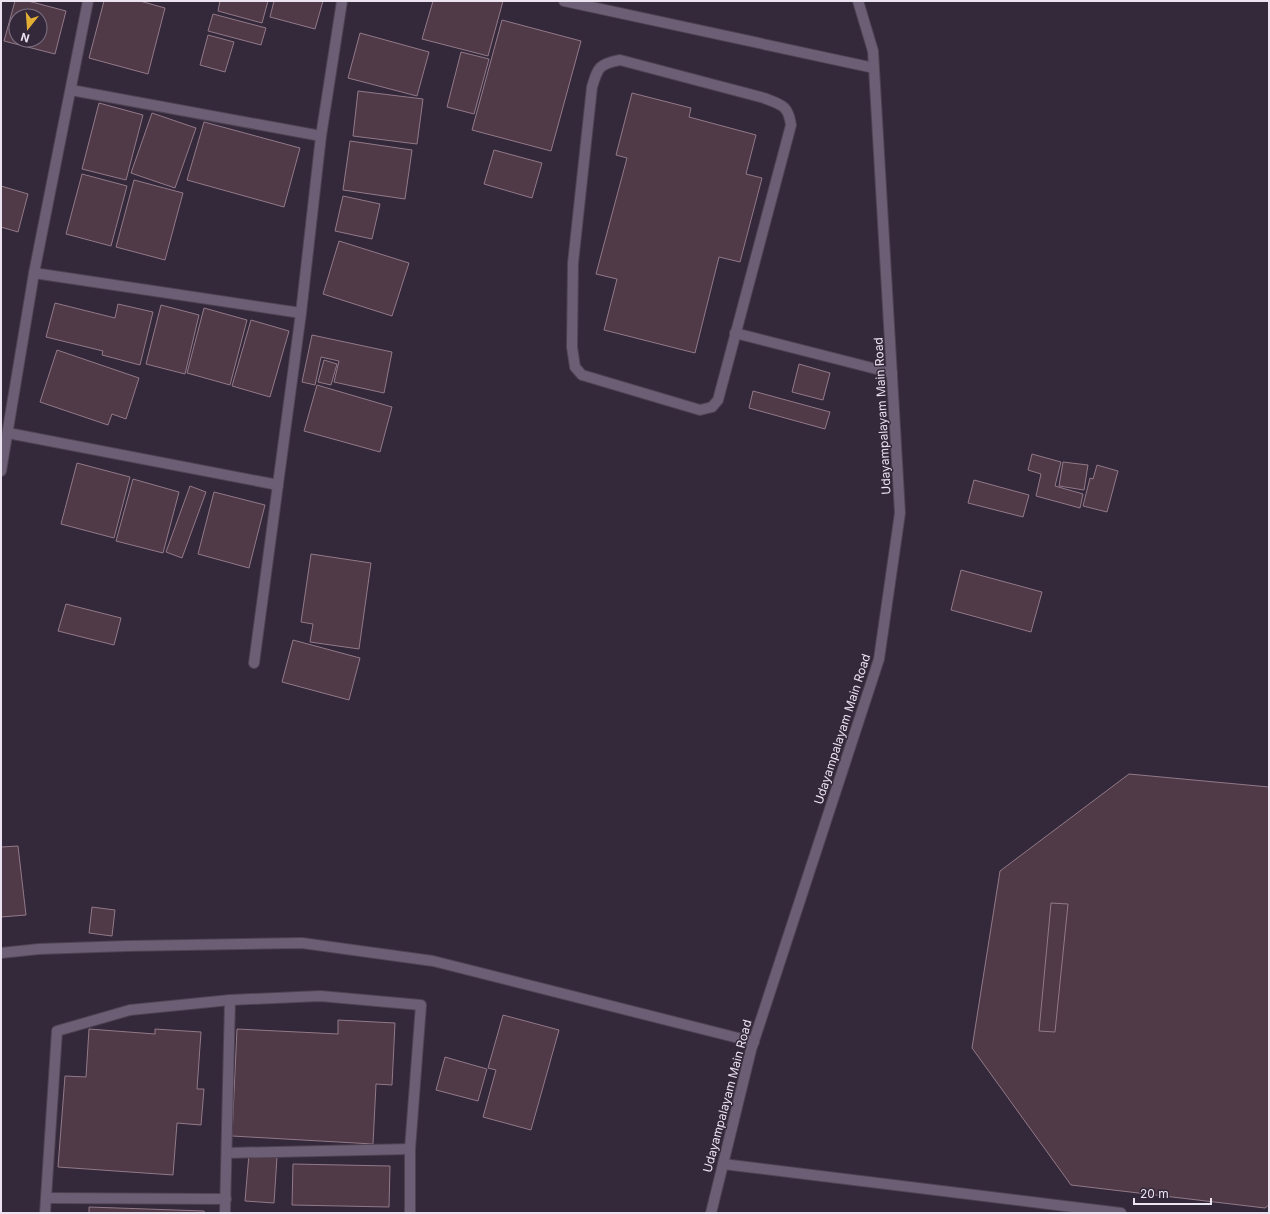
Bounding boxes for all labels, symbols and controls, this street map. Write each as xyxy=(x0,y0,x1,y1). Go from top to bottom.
north arrow xyxy=(8,8,48,48)
text: N xyxy=(19,30,31,45)
street label: Udayampalayam Main Road xyxy=(870,337,894,495)
street label: Udayampalayam Main Road xyxy=(811,652,873,806)
street label: Udayampalayam Main Road xyxy=(699,1018,755,1174)
scale bar xyxy=(1134,1180,1211,1206)
text: 20 m xyxy=(1140,1186,1169,1201)

